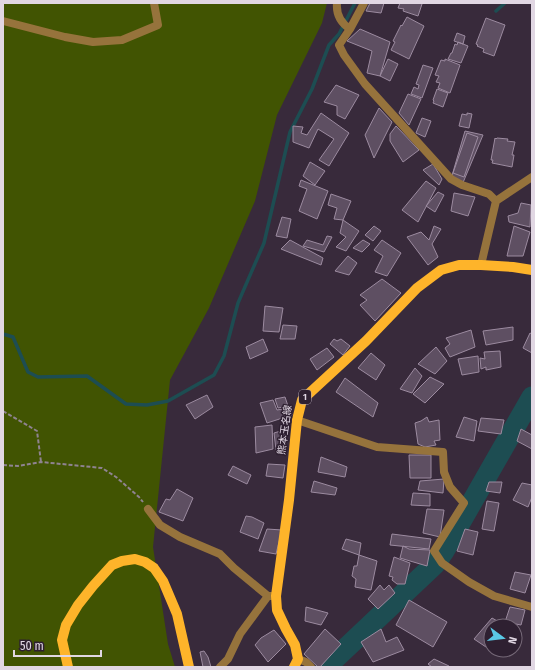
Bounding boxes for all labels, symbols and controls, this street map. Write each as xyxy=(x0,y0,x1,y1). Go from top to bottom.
road number: 1 xyxy=(299,390,311,404)
street label: 熊本玉名線 xyxy=(276,404,294,456)
north arrow xyxy=(483,618,523,658)
scale bar xyxy=(14,632,101,658)
text: N xyxy=(505,636,519,645)
text: 50 m xyxy=(20,639,44,653)

